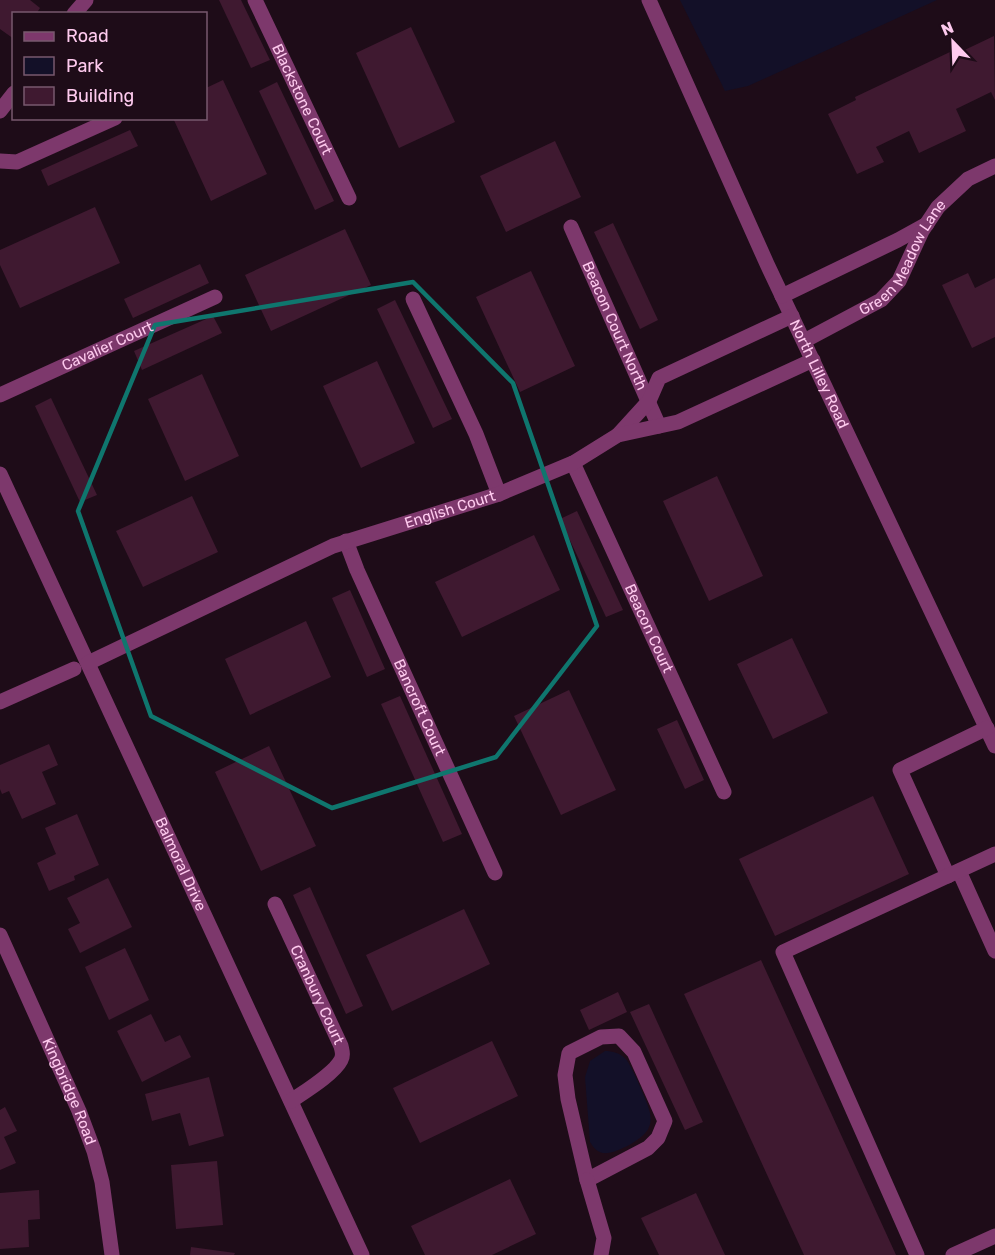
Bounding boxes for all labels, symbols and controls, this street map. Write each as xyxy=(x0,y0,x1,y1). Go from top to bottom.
legend xyxy=(12,12,207,120)
north arrow xyxy=(923,12,983,72)
text: N xyxy=(938,18,956,40)
text: Road xyxy=(66,25,109,47)
street label: Blackstone Court xyxy=(268,41,336,158)
text: Park xyxy=(66,55,104,77)
text: Building xyxy=(66,85,134,107)
street label: Green Meadow Lane xyxy=(856,196,949,319)
street label: Beacon Court North xyxy=(578,259,651,393)
street label: Cavalier Court xyxy=(59,317,156,375)
street label: North Lilley Road xyxy=(786,317,852,431)
street label: English Court xyxy=(402,487,498,532)
street label: Beacon Court xyxy=(621,581,677,676)
street label: Bancroft Court xyxy=(390,656,449,759)
street label: Balmoral Drive xyxy=(151,814,210,914)
street label: Cranbury Court xyxy=(286,942,348,1047)
street label: Kingbridge Road xyxy=(38,1035,100,1147)

